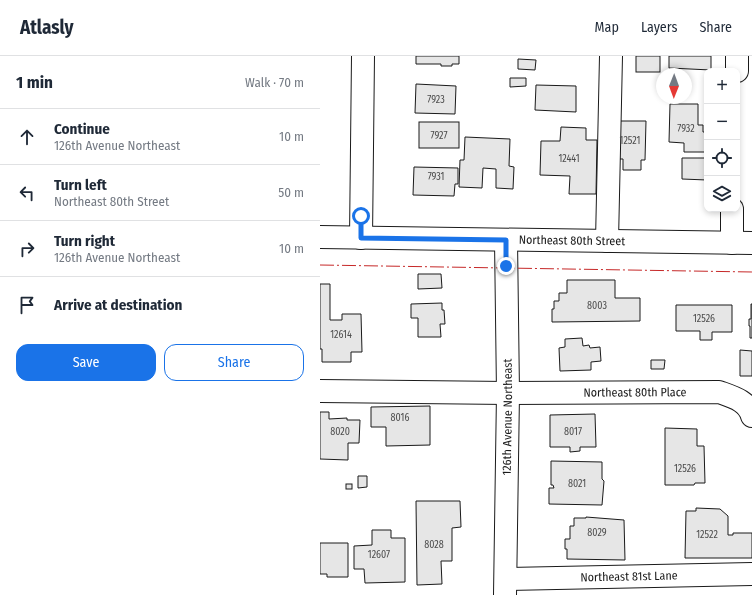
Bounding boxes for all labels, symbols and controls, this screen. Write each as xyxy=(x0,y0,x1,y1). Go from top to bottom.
text: Atlasly xyxy=(20,16,74,39)
text: Map xyxy=(595,19,619,36)
text: Layers xyxy=(641,19,677,36)
text: Share xyxy=(699,19,732,36)
north arrow xyxy=(656,68,692,104)
map controls xyxy=(704,68,740,212)
button: + xyxy=(704,68,740,104)
text: 1 min xyxy=(16,72,53,93)
text: Walk · 70 m xyxy=(245,75,304,90)
house number: 7923 xyxy=(427,94,445,106)
button: − xyxy=(704,104,740,140)
text: Continue xyxy=(54,120,110,138)
house number: 7932 xyxy=(677,123,695,135)
icon: ahead xyxy=(16,126,38,148)
text: 10 m xyxy=(279,129,304,144)
house number: 7927 xyxy=(431,130,447,142)
house number: 12521 xyxy=(620,135,640,147)
text: 126th Avenue Northeast xyxy=(54,138,180,153)
button: locate xyxy=(704,140,740,176)
house number: 12441 xyxy=(558,153,580,165)
house number: 7931 xyxy=(428,171,444,183)
text: Turn left xyxy=(54,176,107,194)
button: layers xyxy=(704,176,740,212)
icon: left xyxy=(16,182,38,204)
text: 50 m xyxy=(278,185,304,200)
text: Northeast 80th Street xyxy=(54,194,169,209)
route start xyxy=(352,207,370,225)
text: Turn right xyxy=(54,232,115,250)
street label: Northeast 80th Street xyxy=(519,233,625,248)
icon: right xyxy=(16,238,38,260)
text: 10 m xyxy=(279,241,304,256)
text: 126th Avenue Northeast xyxy=(54,250,180,265)
route end xyxy=(497,257,515,275)
icon: arrive xyxy=(16,294,38,316)
text: Arrive at destination xyxy=(54,296,182,314)
house number: 8003 xyxy=(587,300,607,312)
house number: 12526 xyxy=(693,313,715,325)
house number: 12614 xyxy=(330,329,352,341)
button: Save xyxy=(16,344,156,381)
button: Share xyxy=(164,344,304,381)
street label: 126th Avenue Northeast xyxy=(500,359,515,475)
street label: Northeast 80th Place xyxy=(583,385,687,400)
house number: 8016 xyxy=(391,412,409,424)
house number: 8020 xyxy=(330,426,350,438)
house number: 8017 xyxy=(564,426,582,438)
house number: 12526 xyxy=(674,463,696,475)
house number: 8021 xyxy=(568,478,586,490)
house number: 8029 xyxy=(587,527,607,539)
house number: 12522 xyxy=(696,529,718,541)
house number: 8028 xyxy=(424,539,444,551)
house number: 12607 xyxy=(368,549,390,561)
street label: Northeast 81st Lane xyxy=(580,569,678,584)

